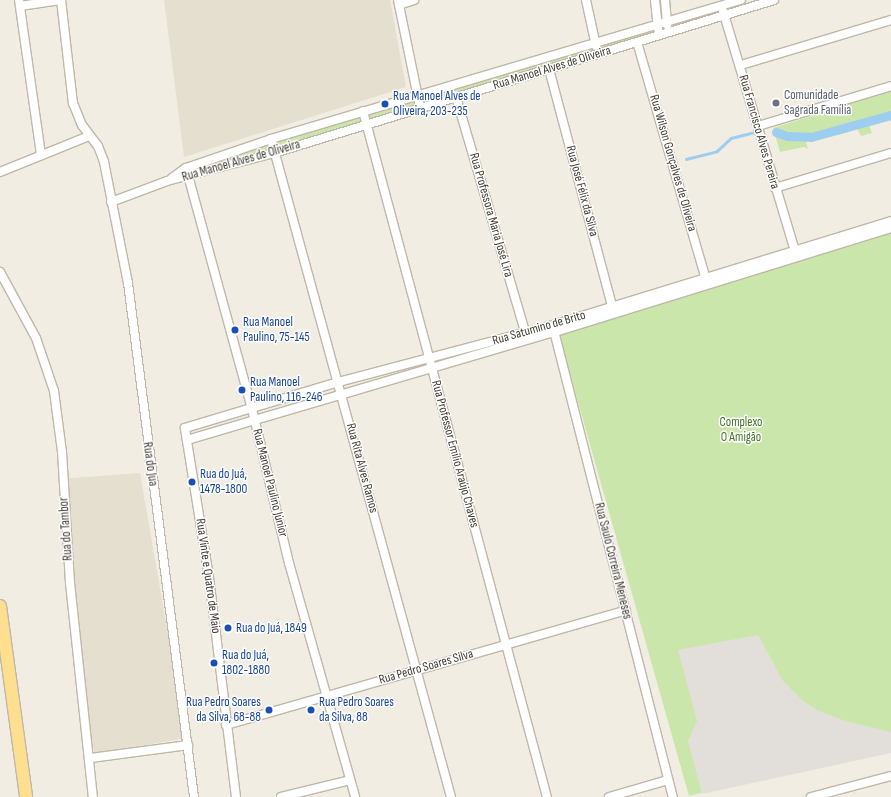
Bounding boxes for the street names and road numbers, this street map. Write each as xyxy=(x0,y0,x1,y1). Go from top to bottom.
street label: Rua Manoel Alves de Oliveira xyxy=(491,43,613,93)
street label: Rua Francisco Alves Pereira xyxy=(735,73,783,191)
street label: Rua Wilson Gonçalves de Oliveira xyxy=(646,93,700,233)
street label: Rua Manoel Alves de Oliveira xyxy=(180,137,302,185)
street label: Rua José Félix da Silva xyxy=(562,144,602,238)
street label: Rua Professora Maria José Lira xyxy=(466,151,516,279)
street label: Rua Satumino de Brito xyxy=(491,307,587,349)
street label: Rua Professor Emílio Araújo Chaves xyxy=(428,379,482,529)
street label: Rua Rita Alves Ramos xyxy=(343,421,381,515)
street label: Rua Manoel Paulino Júnior xyxy=(249,427,291,539)
street label: Rua do Jua xyxy=(139,441,161,487)
street label: Rua do Tambor xyxy=(56,497,76,561)
street label: Rua Saulo Correira Meneses xyxy=(591,501,635,621)
street label: Rua Vinte e Quatro de Maio xyxy=(192,518,224,634)
street label: Rua Pedro Soares Silva xyxy=(377,646,475,688)

